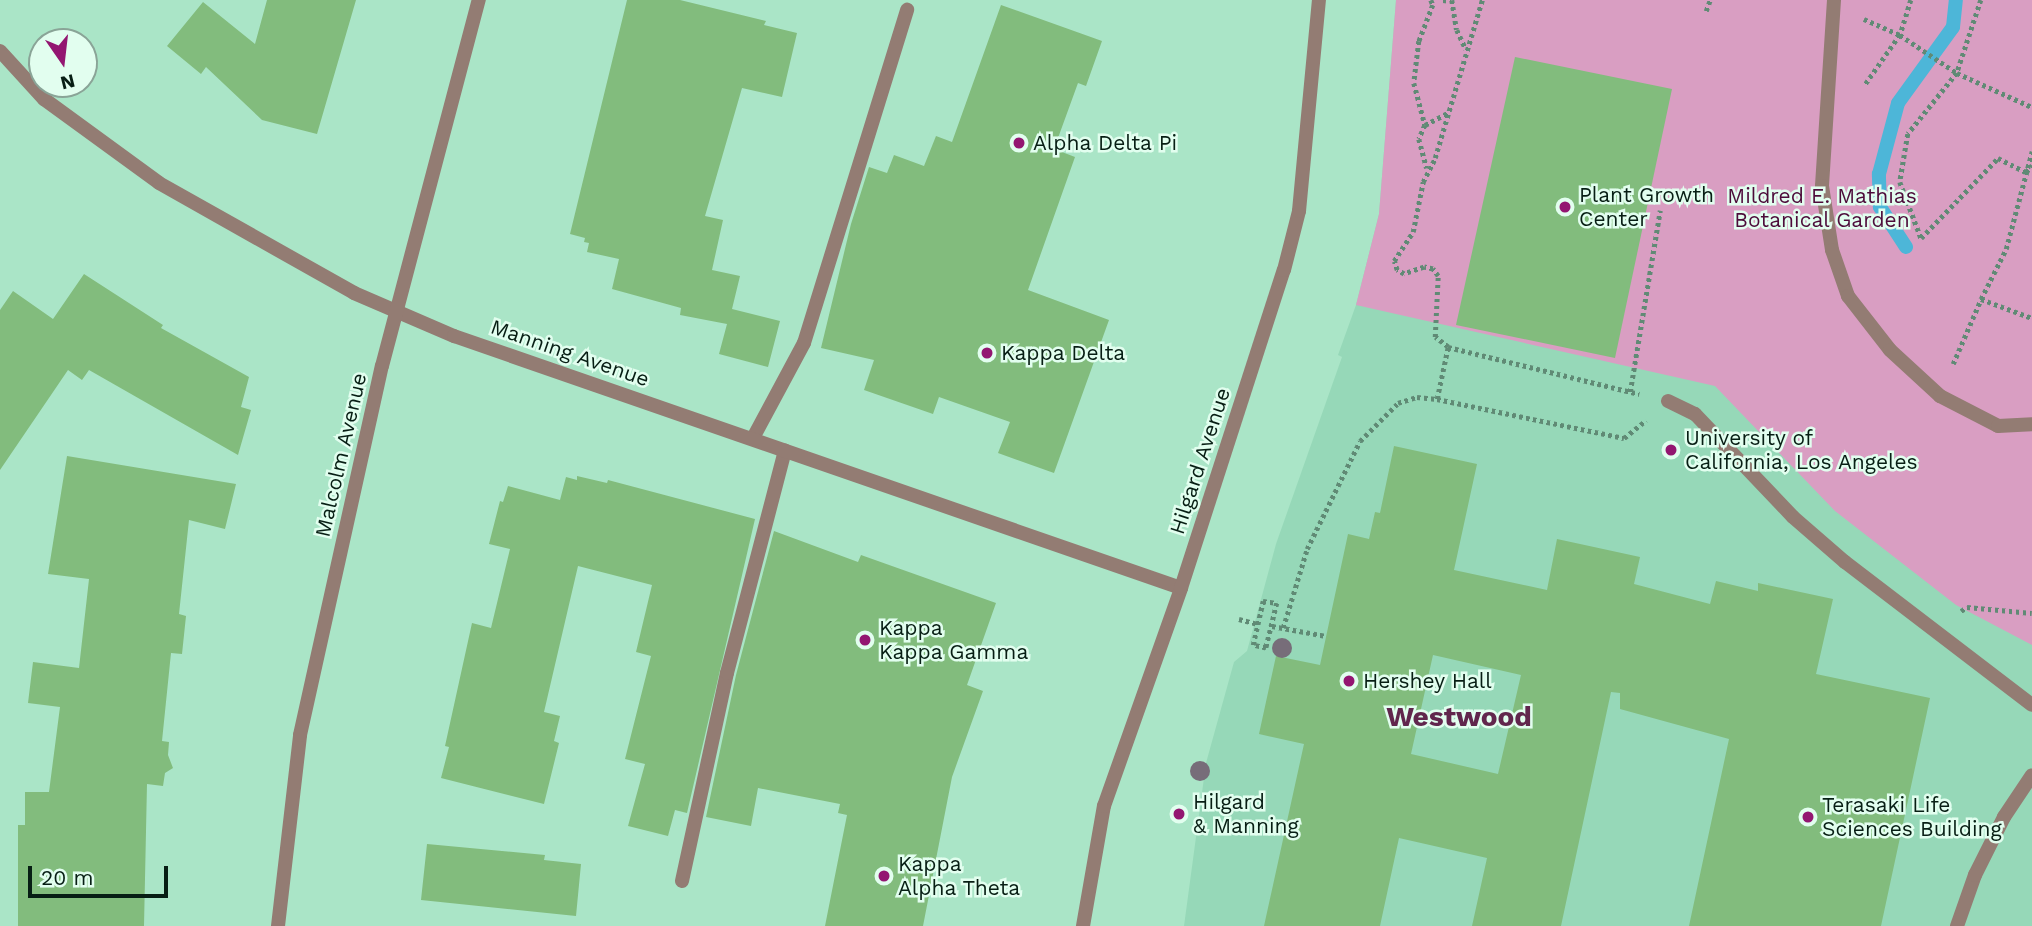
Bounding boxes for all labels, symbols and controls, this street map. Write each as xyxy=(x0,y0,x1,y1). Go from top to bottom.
north arrow xyxy=(28,28,98,98)
text: N xyxy=(58,69,77,95)
place label: Alpha Delta Pi xyxy=(1033,130,1178,156)
marker: Alpha Delta Pi xyxy=(1011,135,1027,151)
place label: Plant Growth Center xyxy=(1579,182,1714,232)
park label: Mildred E. Mathias Botanical Garden xyxy=(1727,183,1917,233)
marker: Plant Growth Center xyxy=(1557,199,1573,215)
street label: Manning Avenue xyxy=(487,314,653,392)
place label: Kappa Delta xyxy=(1001,340,1126,366)
marker: Kappa Delta xyxy=(979,345,995,361)
street label: Malcolm Avenue xyxy=(310,370,372,540)
street label: Hilgard Avenue xyxy=(1164,384,1236,538)
place label: University of California, Los Angeles xyxy=(1685,425,1918,475)
marker: University of California, Los Angeles xyxy=(1663,442,1679,458)
place label: Kappa Kappa Gamma xyxy=(879,615,1029,665)
marker: Kappa Kappa Gamma xyxy=(857,632,873,648)
place label: Hershey Hall xyxy=(1363,668,1492,694)
marker: Hershey Hall xyxy=(1341,673,1357,689)
district label: Westwood xyxy=(1386,700,1532,734)
place label: Hilgard & Manning xyxy=(1193,789,1299,839)
place label: Terasaki Life Sciences Building xyxy=(1822,792,2002,842)
marker: Hilgard & Manning xyxy=(1171,806,1187,822)
marker: Terasaki Life Sciences Building xyxy=(1800,809,1816,825)
place label: Kappa Alpha Theta xyxy=(898,851,1021,901)
scale bar xyxy=(32,852,172,896)
text: 20 m xyxy=(41,865,93,890)
marker: Kappa Alpha Theta xyxy=(876,868,892,884)

